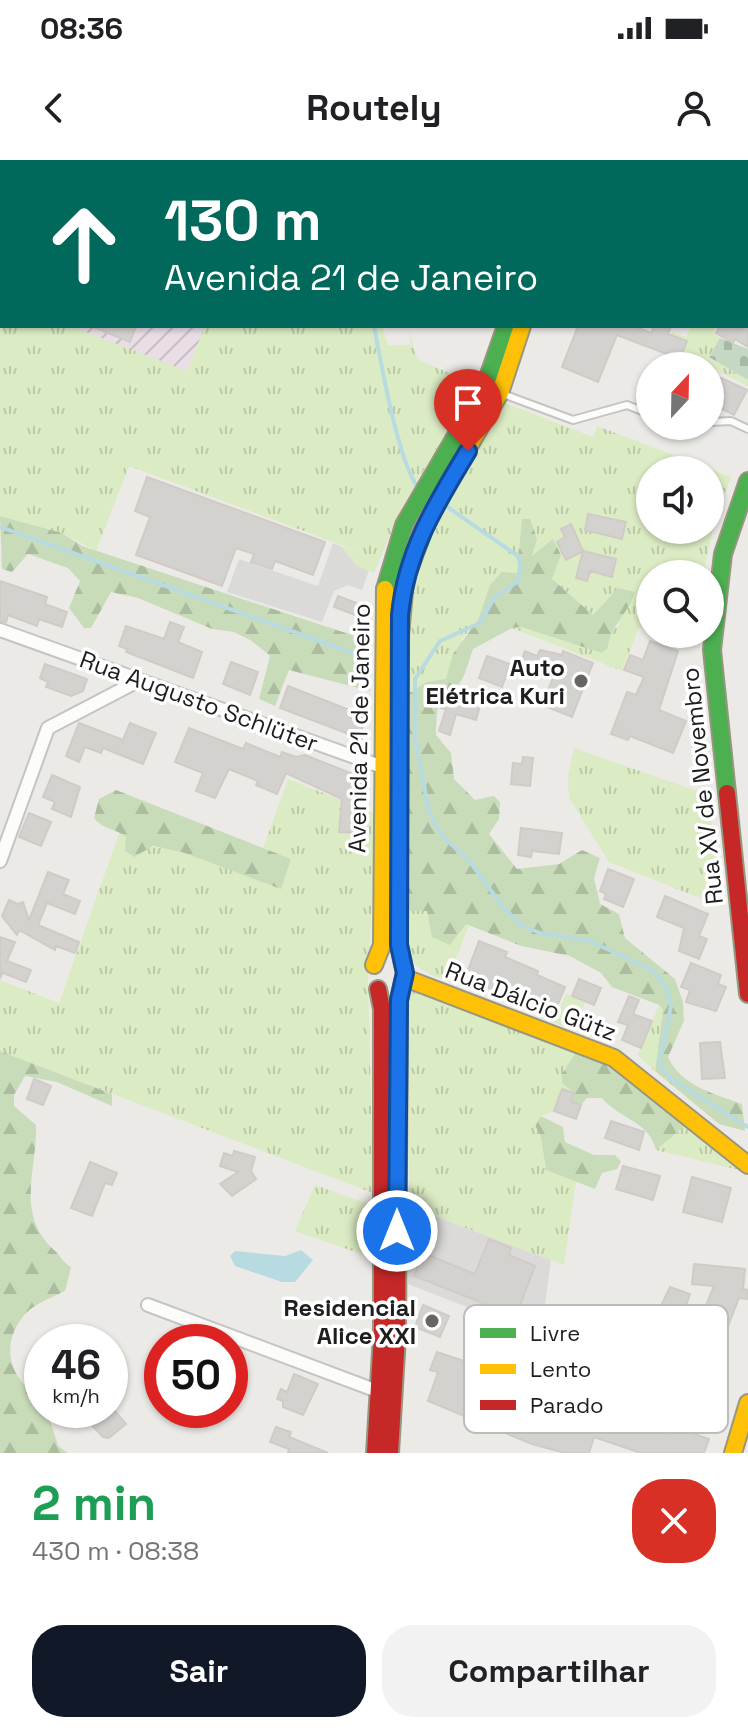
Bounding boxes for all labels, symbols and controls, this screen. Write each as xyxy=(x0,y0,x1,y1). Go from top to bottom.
text: 08:36 xyxy=(40,9,123,48)
text: Routely xyxy=(306,85,442,131)
icon: back xyxy=(32,86,76,130)
icon: person xyxy=(672,86,716,130)
text: 130 m xyxy=(164,185,322,256)
icon: ahead xyxy=(32,192,136,296)
text: Avenida 21 de Janeiro xyxy=(164,255,538,301)
north arrow xyxy=(636,352,724,440)
map controls xyxy=(636,352,724,648)
pin xyxy=(434,369,502,451)
icon: arrive xyxy=(446,381,490,425)
button: sound xyxy=(636,456,724,544)
button: search xyxy=(636,560,724,648)
street label: Avenida 21 de Janeiro xyxy=(341,603,377,853)
street label: Rua Augusto Schlüter xyxy=(76,643,322,759)
place label: Auto Elétrica Kuri xyxy=(426,652,565,711)
street label: Rua XV de Novembro xyxy=(674,666,730,906)
marker: Auto Elétrica Kuri xyxy=(572,672,590,690)
street label: Rua Dálcio Gütz xyxy=(441,954,621,1048)
position arrow xyxy=(355,1189,439,1273)
place label: Residencial Alice XXI xyxy=(283,1292,416,1351)
legend xyxy=(464,1305,728,1433)
marker: Residencial Alice XXI xyxy=(423,1312,441,1330)
text: Livre xyxy=(530,1319,580,1347)
speed limit sign: 50 xyxy=(144,1324,248,1428)
text: 46 xyxy=(51,1340,101,1391)
text: Lento xyxy=(530,1355,591,1383)
text: km/h xyxy=(52,1383,100,1409)
text: Parado xyxy=(530,1391,604,1419)
text: 2 min xyxy=(32,1473,156,1534)
button: close xyxy=(632,1479,716,1563)
text: 430 m · 08:38 xyxy=(32,1534,199,1568)
button: Sair xyxy=(32,1625,366,1717)
button: Compartilhar xyxy=(382,1625,716,1717)

